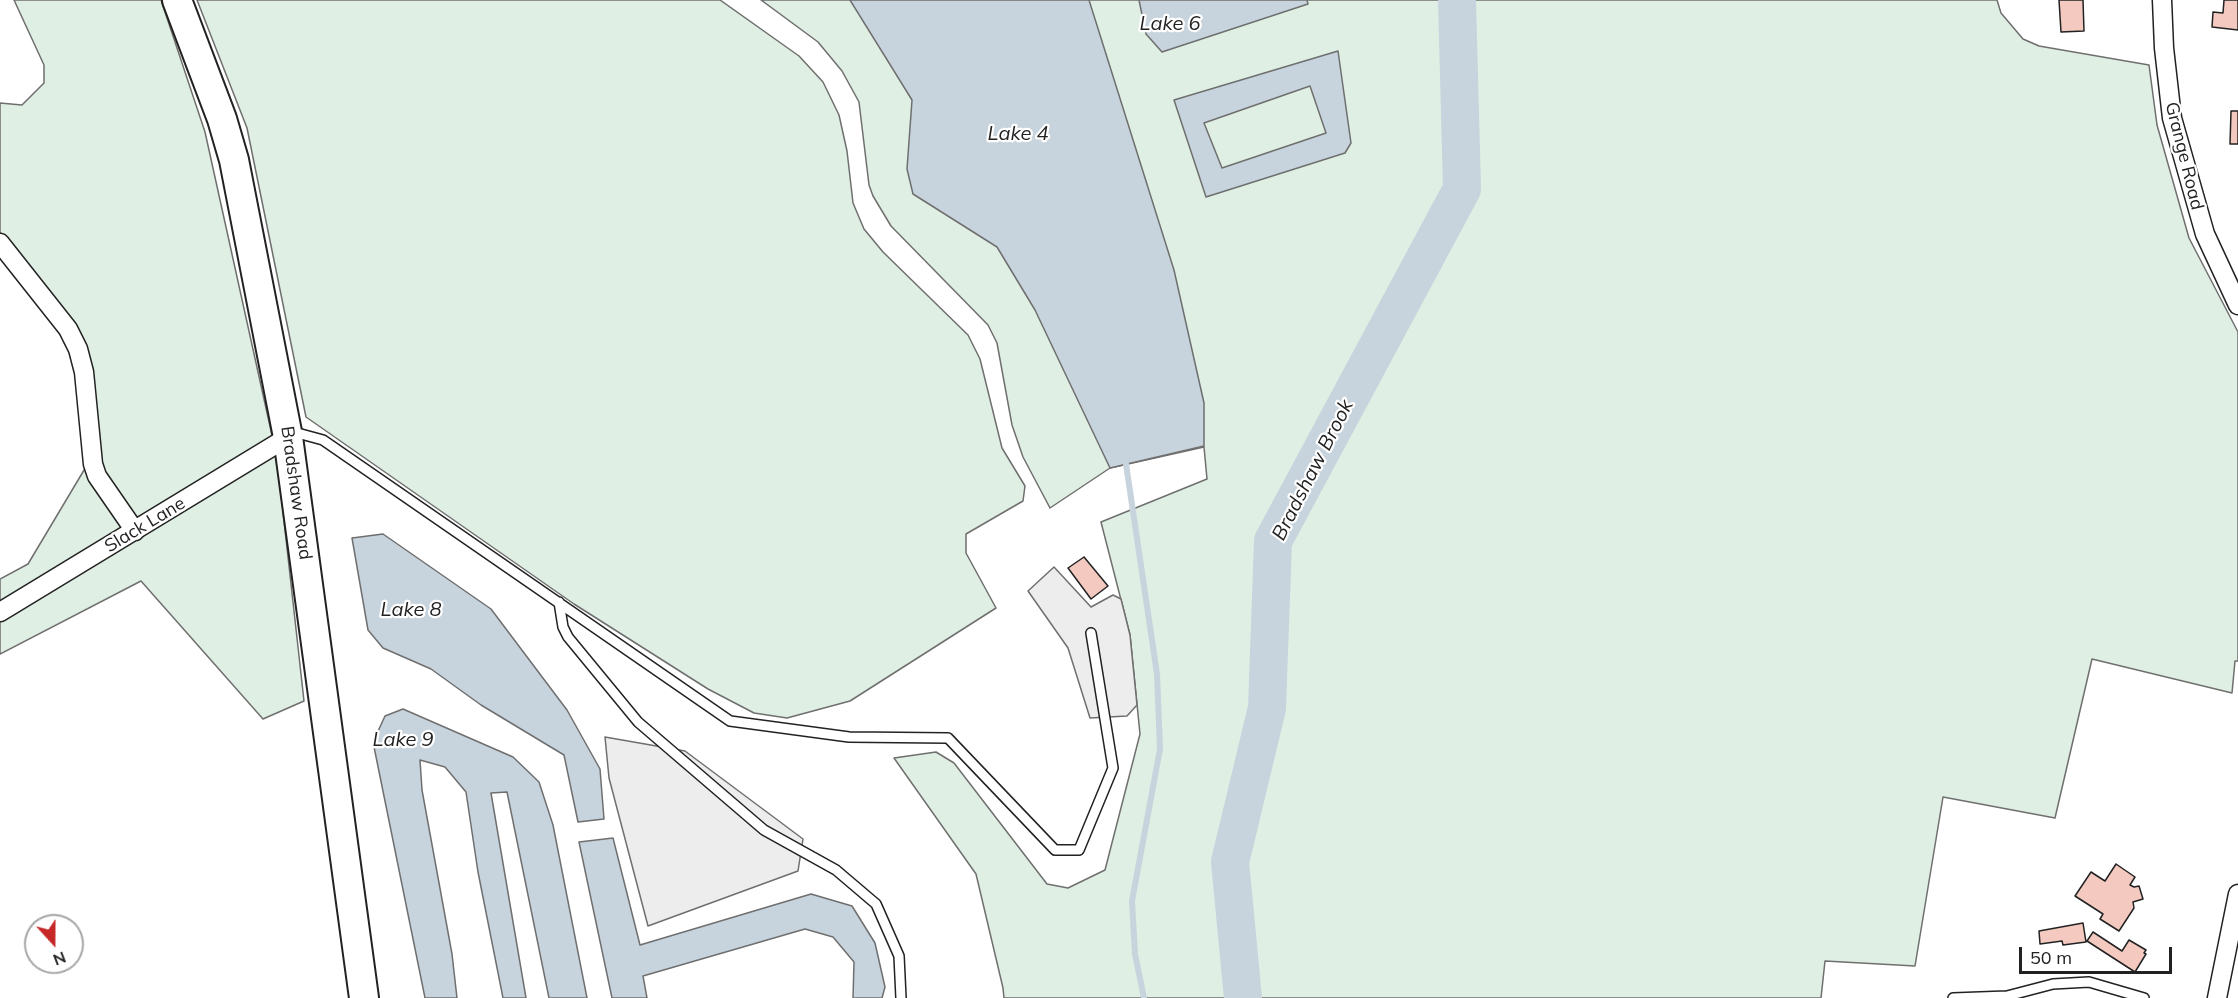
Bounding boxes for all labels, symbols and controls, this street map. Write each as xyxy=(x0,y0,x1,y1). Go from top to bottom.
water label: Lake 6 xyxy=(1139,12,1201,36)
street label: Grange Road xyxy=(2160,100,2208,212)
water label: Lake 4 xyxy=(987,122,1049,146)
water label: Bradshaw Brook xyxy=(1267,396,1359,544)
street label: Bradshaw Road xyxy=(276,425,316,561)
street label: Slack Lane xyxy=(101,493,189,557)
water label: Lake 8 xyxy=(380,598,442,622)
water label: Lake 9 xyxy=(372,728,434,752)
north arrow xyxy=(24,914,84,974)
scale bar xyxy=(2022,935,2175,973)
text: 50 m xyxy=(2030,946,2072,969)
text: N xyxy=(51,947,69,970)

